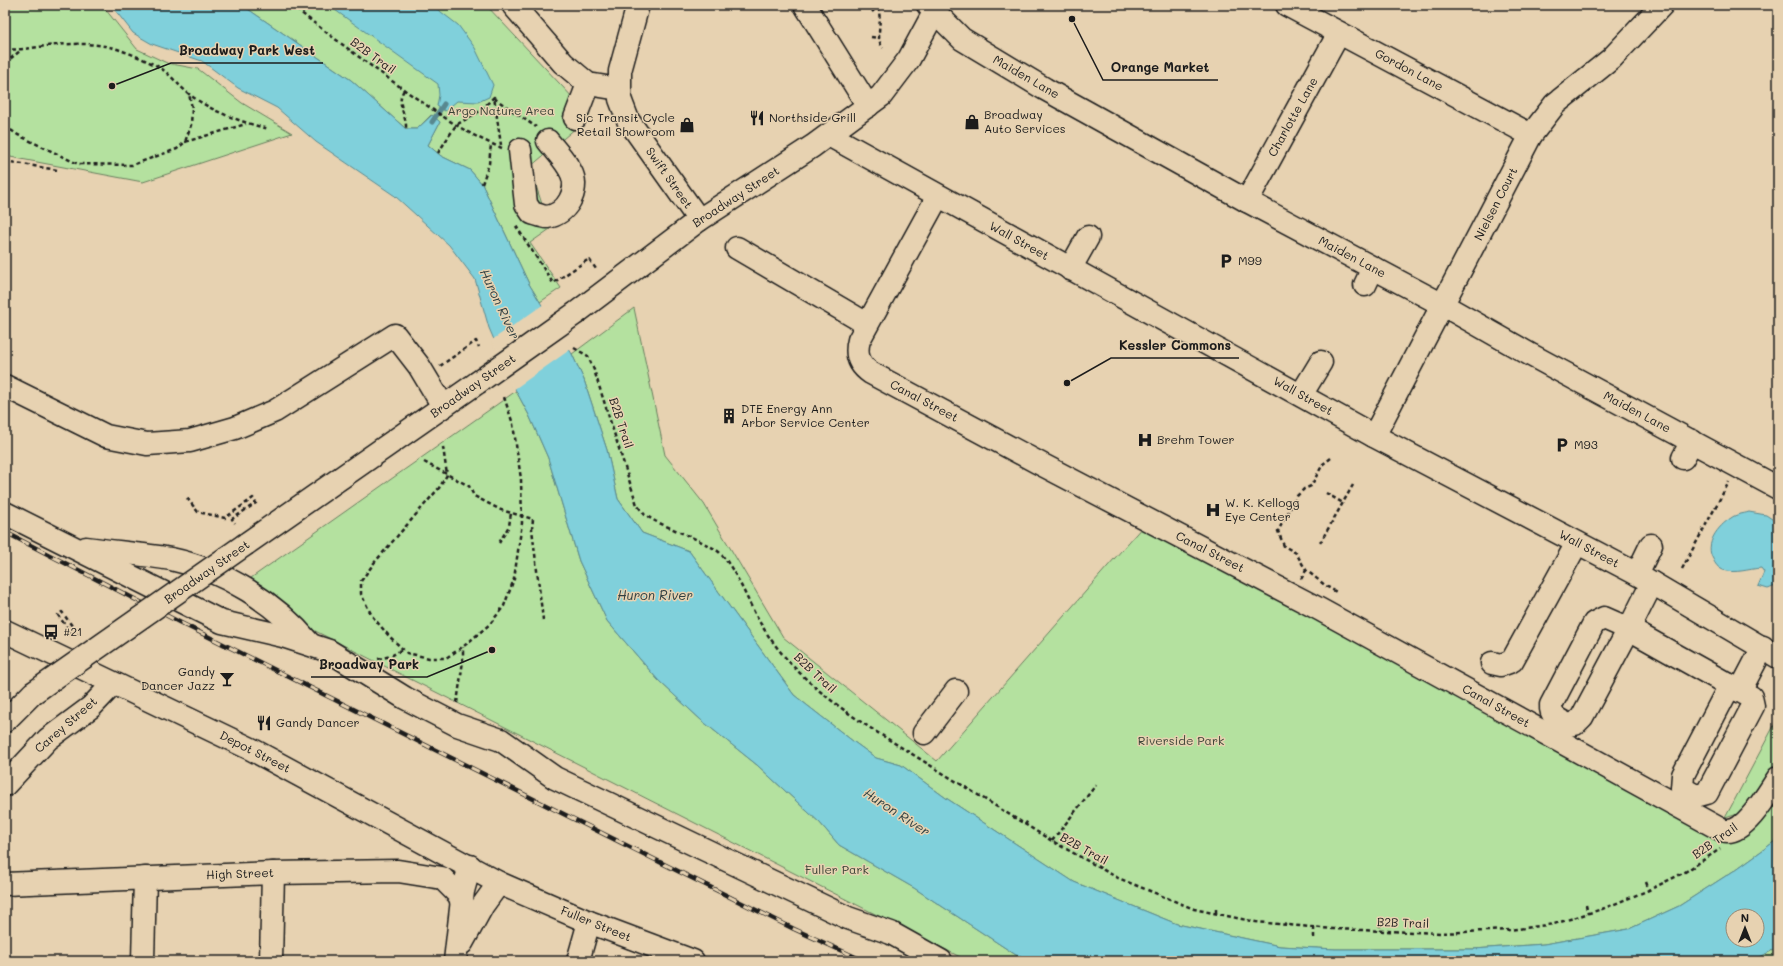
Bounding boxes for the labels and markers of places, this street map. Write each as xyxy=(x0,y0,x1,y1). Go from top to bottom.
callout: Broadway Park West xyxy=(171,38,323,63)
callout: Orange Market xyxy=(1103,55,1218,80)
place label: Broadway Auto Services xyxy=(984,106,1066,136)
place label: Sic Transit Cycle Retail Showroom xyxy=(576,109,675,139)
restaurant icon: Northside Grill xyxy=(748,109,766,127)
place label: Northside Grill xyxy=(769,109,856,125)
shop icon: Broadway Auto Services xyxy=(963,113,981,131)
shop icon: Sic Transit Cycle Retail Showroom xyxy=(678,116,696,134)
parking icon: M99 xyxy=(1217,252,1235,270)
place label: M99 xyxy=(1238,252,1262,268)
callout: Kessler Commons xyxy=(1111,333,1239,358)
place label: DTE Energy Ann Arbor Service Center xyxy=(741,400,870,430)
building icon: DTE Energy Ann Arbor Service Center xyxy=(720,407,738,425)
hospital icon: Brehm Tower xyxy=(1136,431,1154,449)
place label: Brehm Tower xyxy=(1157,431,1235,447)
parking icon: M93 xyxy=(1553,436,1571,454)
place label: M93 xyxy=(1574,436,1598,452)
place label: W. K. Kellogg Eye Center xyxy=(1225,494,1299,524)
hospital icon: W. K. Kellogg Eye Center xyxy=(1204,501,1222,519)
bus stop icon: #21 xyxy=(42,623,60,641)
place label: #21 xyxy=(63,623,82,639)
callout: Broadway Park xyxy=(311,652,427,677)
place label: Gandy Dancer Jazz xyxy=(141,663,215,693)
bar icon: Gandy Dancer Jazz xyxy=(218,670,236,688)
restaurant icon: Gandy Dancer xyxy=(255,714,273,732)
place label: Gandy Dancer xyxy=(276,714,360,730)

